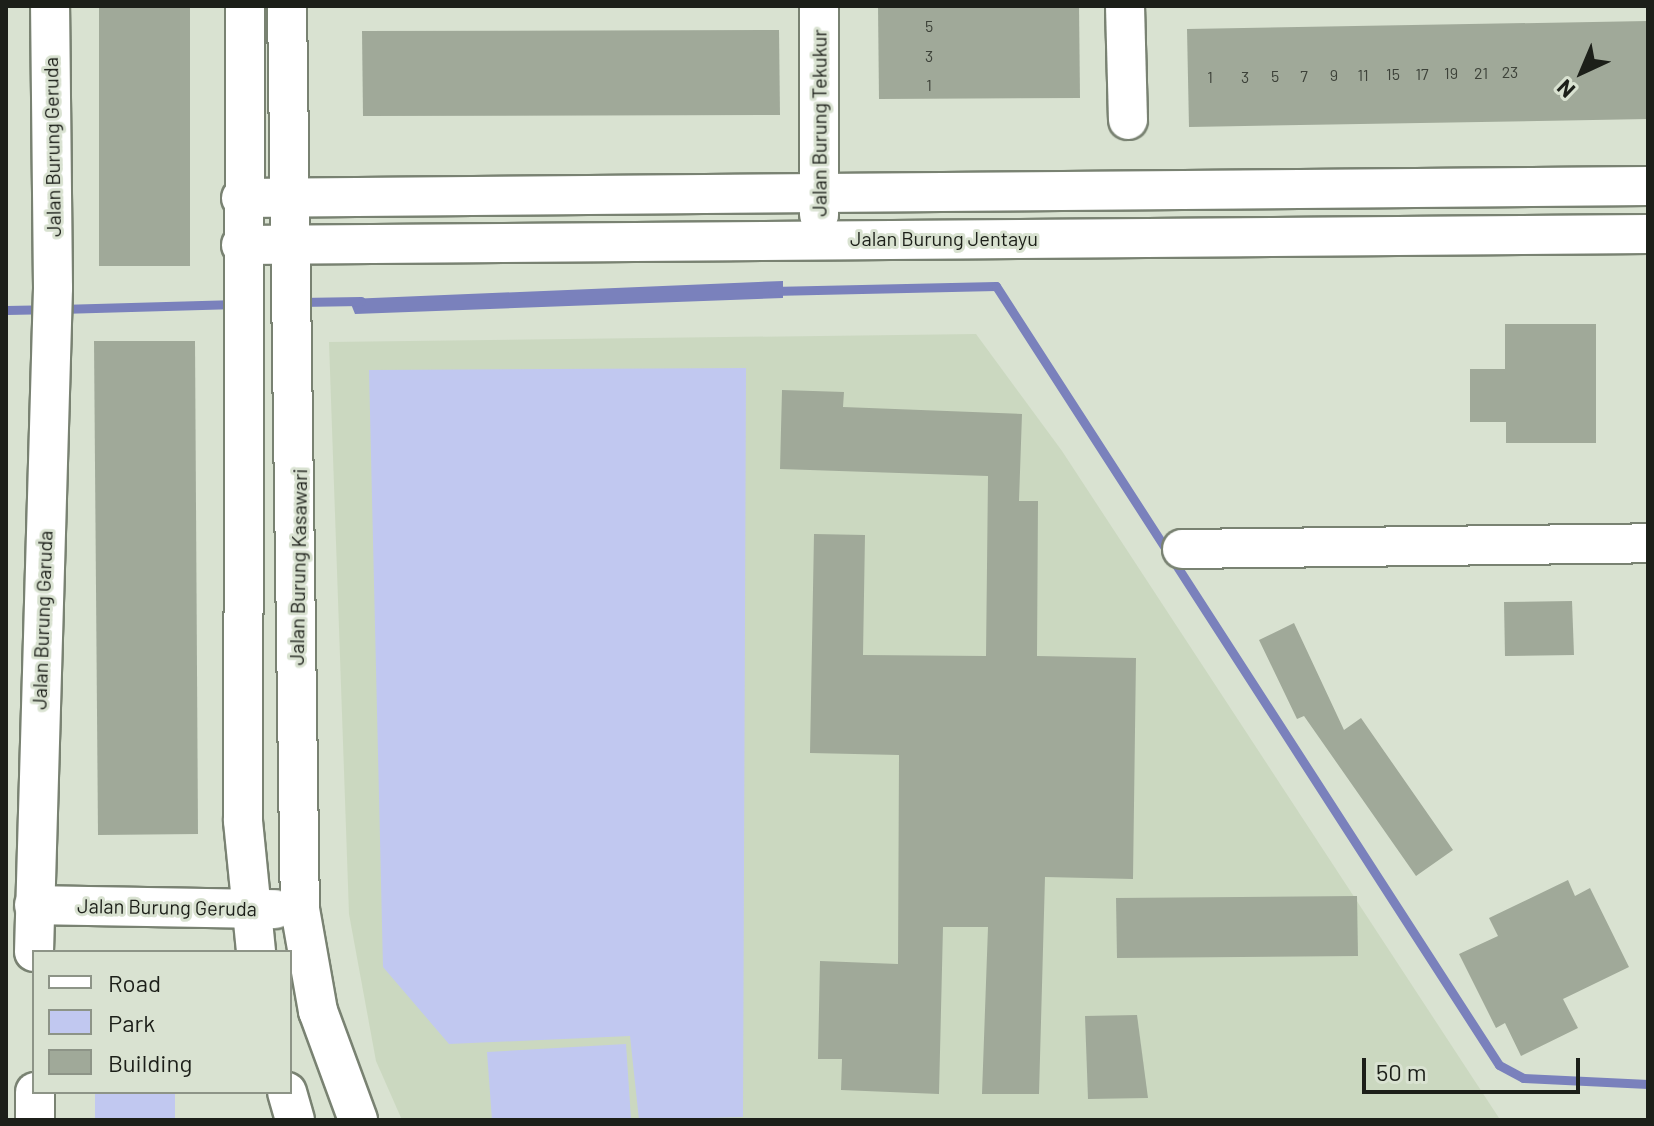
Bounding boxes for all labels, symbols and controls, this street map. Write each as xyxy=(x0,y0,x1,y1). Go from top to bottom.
house number: 5 xyxy=(925,16,933,36)
street label: Jalan Burung Tekukur xyxy=(807,29,831,217)
north arrow xyxy=(1542,32,1622,112)
house number: 3 xyxy=(925,46,933,66)
street label: Jalan Burung Geruda xyxy=(38,57,66,237)
house number: 23 xyxy=(1502,62,1518,82)
house number: 19 xyxy=(1444,63,1458,83)
house number: 21 xyxy=(1474,63,1488,83)
house number: 15 xyxy=(1386,64,1400,84)
house number: 17 xyxy=(1415,64,1429,84)
house number: 9 xyxy=(1330,65,1338,85)
house number: 11 xyxy=(1357,65,1369,85)
house number: 5 xyxy=(1271,66,1279,86)
house number: 7 xyxy=(1300,66,1308,86)
house number: 1 xyxy=(1207,67,1213,87)
house number: 3 xyxy=(1241,67,1249,87)
house number: 1 xyxy=(926,75,932,95)
text: N xyxy=(1551,75,1580,104)
street label: Jalan Burung Jentayu xyxy=(850,226,1038,250)
street label: Jalan Burung Kasawari xyxy=(284,468,312,666)
street label: Jalan Burung Garuda xyxy=(27,530,57,710)
street label: Jalan Burung Geruda xyxy=(77,893,257,921)
legend xyxy=(32,950,292,1094)
text: Road xyxy=(108,968,161,997)
text: Park xyxy=(108,1008,155,1037)
scale bar xyxy=(1366,1042,1584,1092)
text: Building xyxy=(108,1048,192,1077)
text: 50 m xyxy=(1376,1057,1427,1086)

